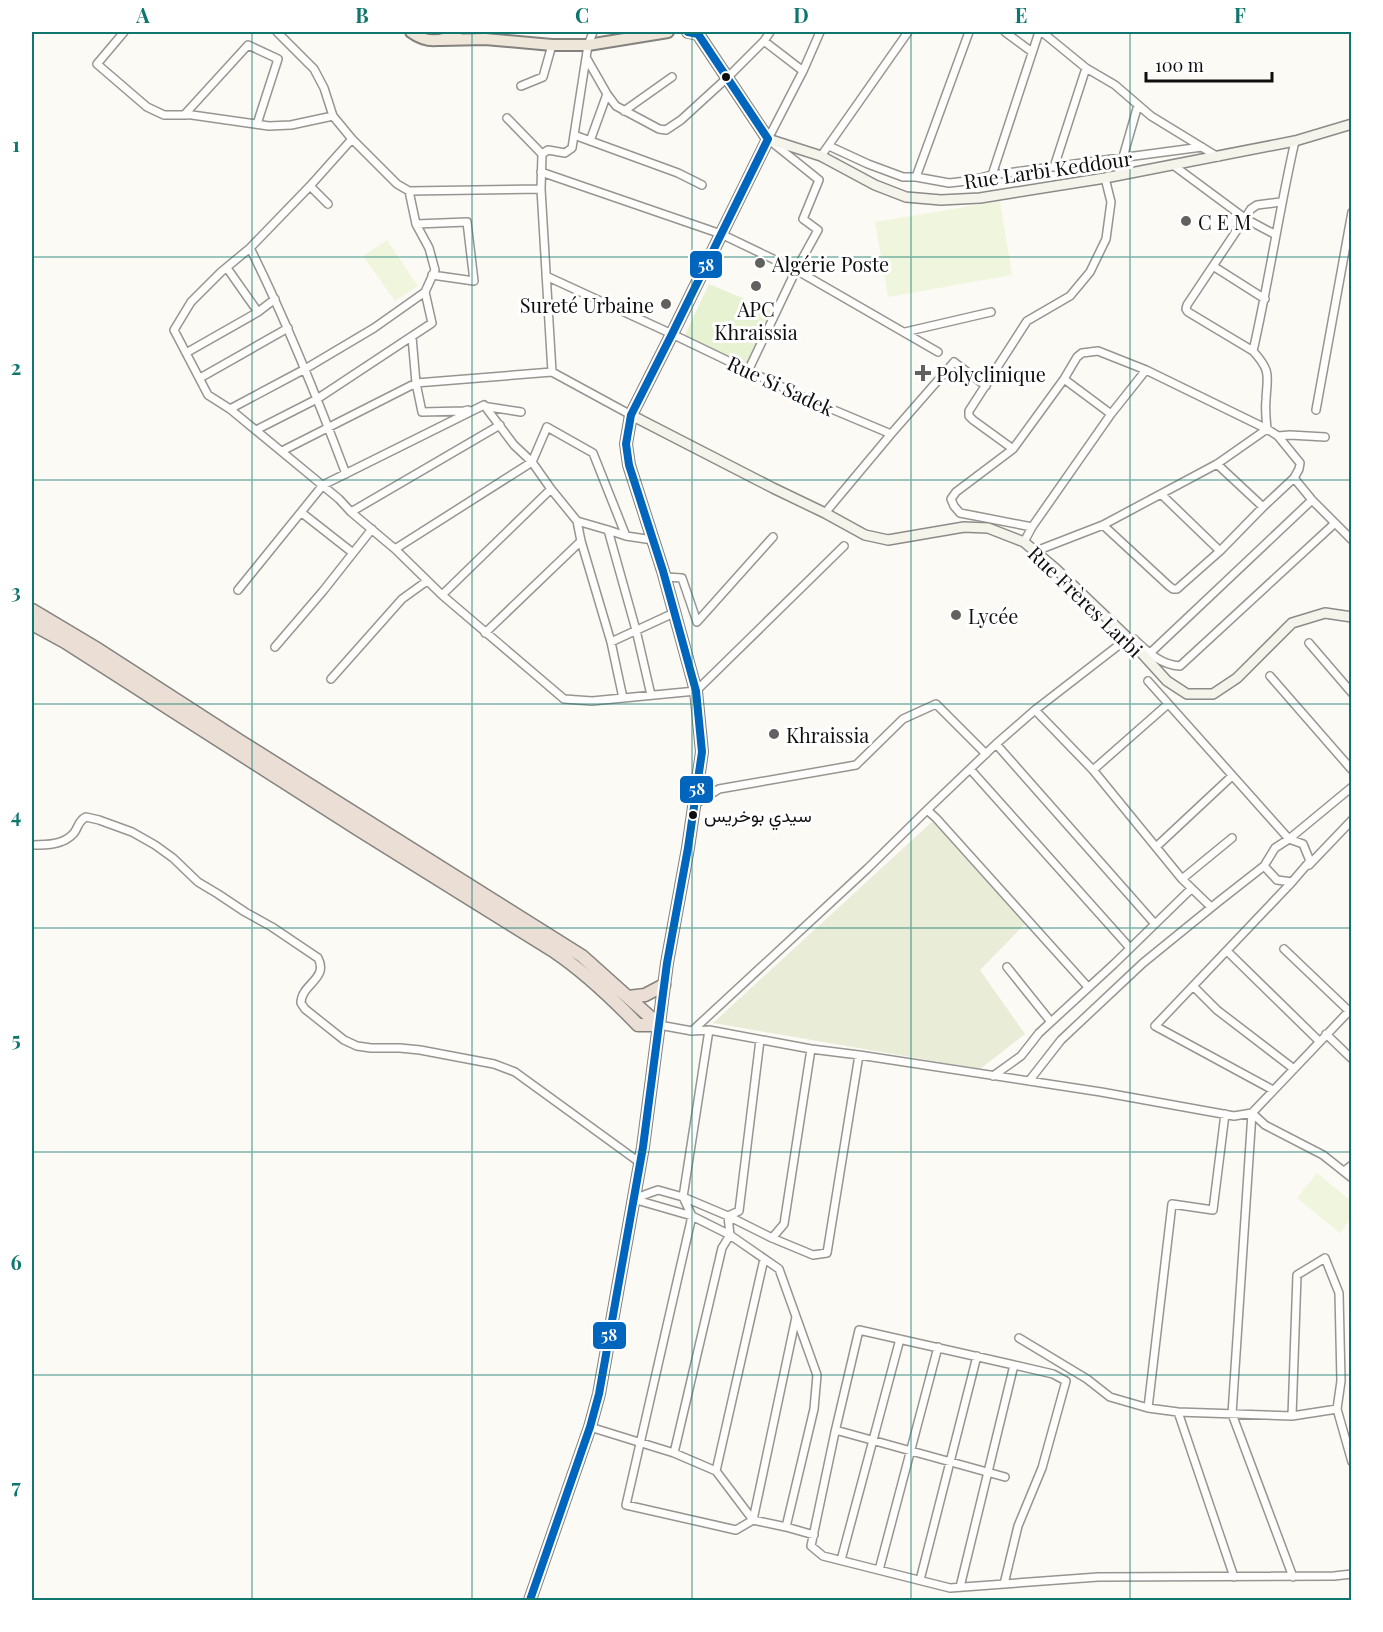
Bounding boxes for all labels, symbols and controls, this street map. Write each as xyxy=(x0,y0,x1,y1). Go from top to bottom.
text: A xyxy=(135,1,150,28)
text: B xyxy=(355,1,369,28)
text: C xyxy=(575,1,589,28)
text: D xyxy=(793,1,809,28)
text: E xyxy=(1015,1,1027,28)
text: F xyxy=(1234,1,1246,28)
scale bar xyxy=(1146,45,1272,83)
text: 100 m xyxy=(1155,53,1204,77)
unlabelled marker xyxy=(720,71,732,83)
text: 1 xyxy=(12,130,20,157)
street label: Rue Larbi Keddour xyxy=(962,144,1134,194)
place label: C E M xyxy=(1198,208,1251,235)
marker: C E M xyxy=(1179,214,1193,228)
line badge: 58 xyxy=(689,250,723,279)
place label: Algérie Poste xyxy=(771,250,889,277)
text: 58 xyxy=(698,254,714,275)
marker: Algérie Poste xyxy=(753,256,767,270)
marker: APC Khraissia xyxy=(749,279,763,293)
place label: Sureté Urbaine xyxy=(520,291,654,318)
place label: APC Khraissia xyxy=(714,295,798,345)
marker: Sureté Urbaine xyxy=(659,297,673,311)
street label: Rue Si Sadek xyxy=(723,349,839,421)
text: 2 xyxy=(11,353,21,380)
place label: Polyclinique xyxy=(936,360,1046,387)
marker: Polyclinique xyxy=(914,364,932,382)
street label: Rue Frères Larbi xyxy=(1023,539,1149,663)
text: 3 xyxy=(11,577,21,604)
place label: Lycée xyxy=(968,602,1018,629)
marker: Lycée xyxy=(949,608,963,622)
place label: Khraissia xyxy=(786,721,869,748)
marker: Khraissia xyxy=(767,727,781,741)
line badge: 58 xyxy=(679,775,714,804)
text: 58 xyxy=(689,778,705,799)
text: 4 xyxy=(11,801,21,828)
place label: سيدي بوخريس xyxy=(704,803,812,831)
marker: سيدي بوخريس xyxy=(687,809,699,821)
text: 5 xyxy=(11,1025,21,1052)
text: 6 xyxy=(10,1248,22,1275)
line badge: 58 xyxy=(592,1321,627,1350)
text: 58 xyxy=(601,1324,617,1345)
text: 7 xyxy=(11,1472,21,1499)

